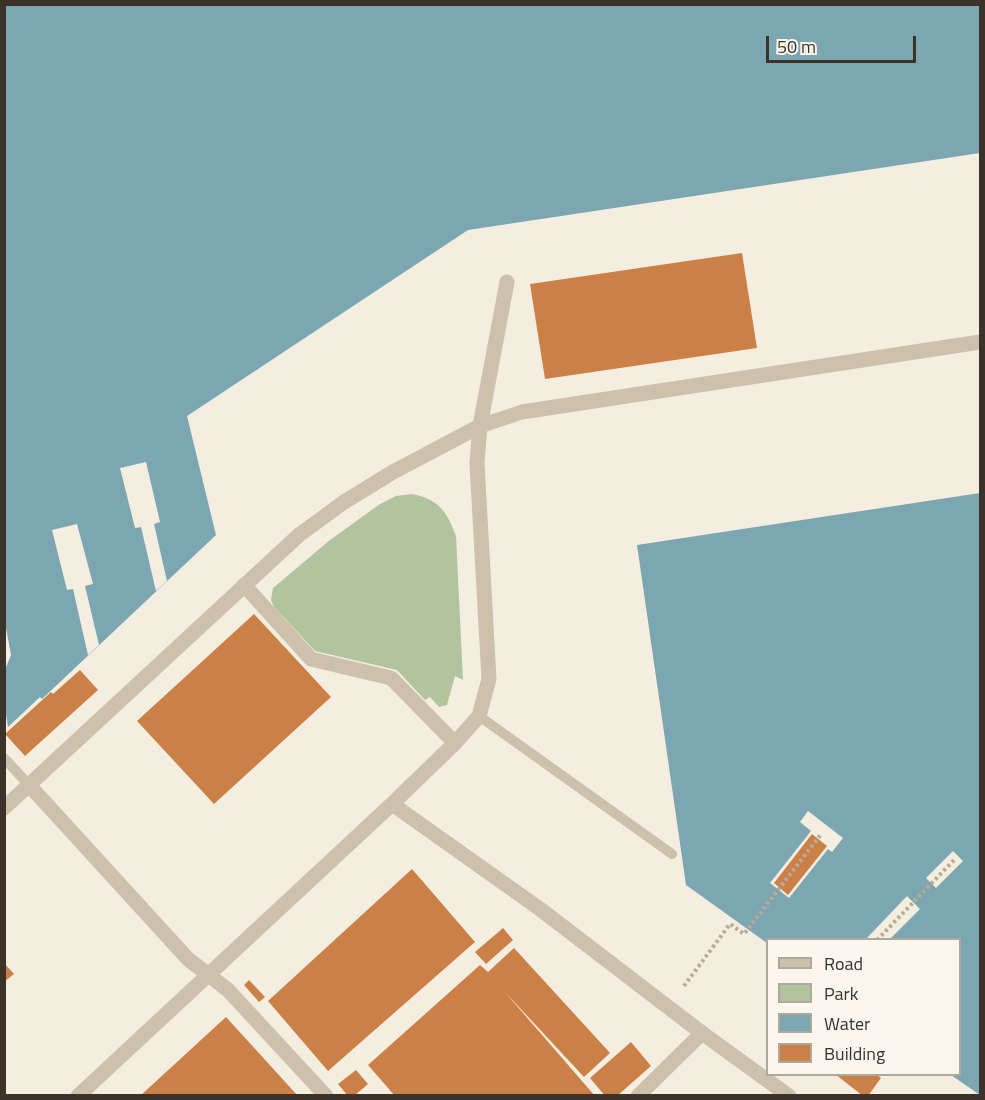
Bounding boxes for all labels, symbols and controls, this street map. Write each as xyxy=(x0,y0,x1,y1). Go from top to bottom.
scale bar xyxy=(769,24,919,62)
text: 50 m xyxy=(777,33,816,60)
legend xyxy=(766,938,961,1076)
text: Road xyxy=(824,950,863,977)
text: Park xyxy=(824,980,858,1007)
text: Water xyxy=(824,1010,870,1037)
text: Building xyxy=(824,1040,885,1067)

